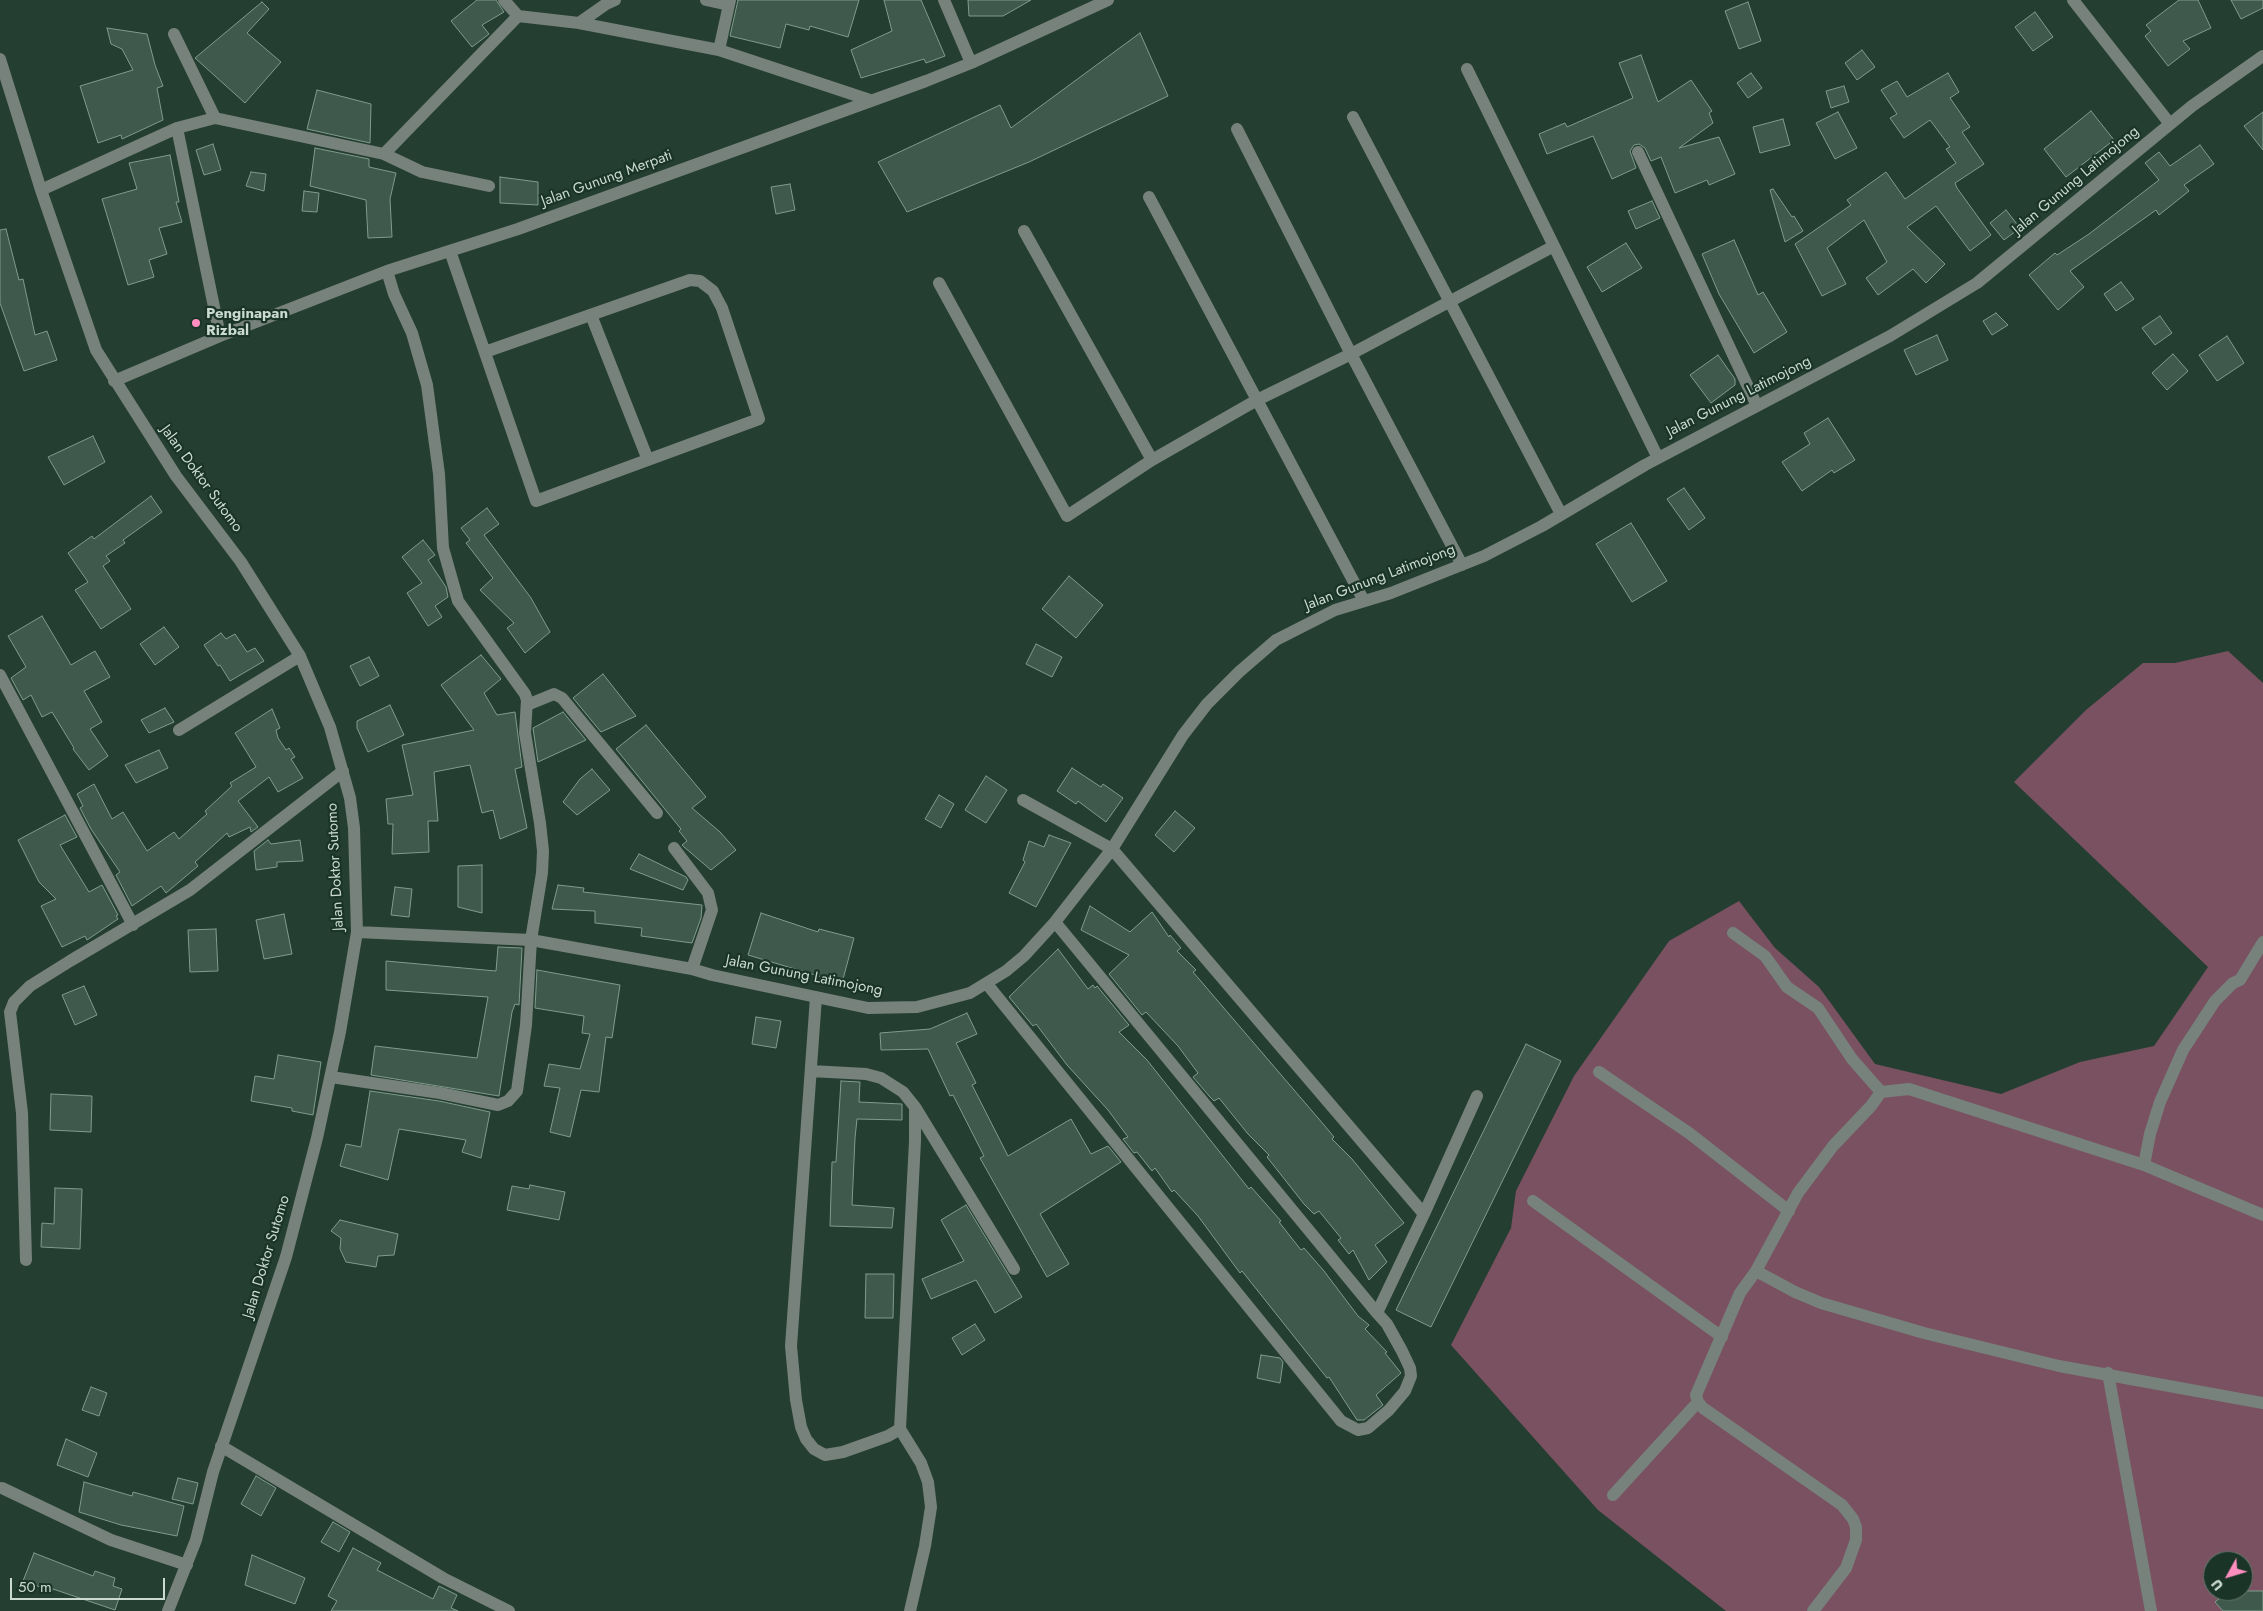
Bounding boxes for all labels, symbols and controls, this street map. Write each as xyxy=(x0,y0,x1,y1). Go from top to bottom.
street label: Jalan Gunung Latimojong xyxy=(2009,123,2143,239)
street label: Jalan Gunung Merpati xyxy=(539,147,675,211)
place label: Penginapan Rizbal xyxy=(206,305,288,340)
marker: Penginapan Rizbal xyxy=(190,317,202,329)
street label: Jalan Gunung Latimojong xyxy=(1664,353,1814,441)
street label: Jalan Doktor Sutomo xyxy=(156,422,246,536)
street label: Jalan Gunung Latimojong xyxy=(1302,541,1458,615)
street label: Jalan Doktor Sutomo xyxy=(324,803,348,931)
street label: Jalan Gunung Latimojong xyxy=(724,952,884,1000)
street label: Jalan Doktor Sutomo xyxy=(240,1193,294,1321)
north arrow xyxy=(2203,1551,2253,1601)
scale bar xyxy=(12,1568,168,1600)
text: U xyxy=(2206,1575,2228,1595)
text: 50 m xyxy=(18,1576,52,1598)

